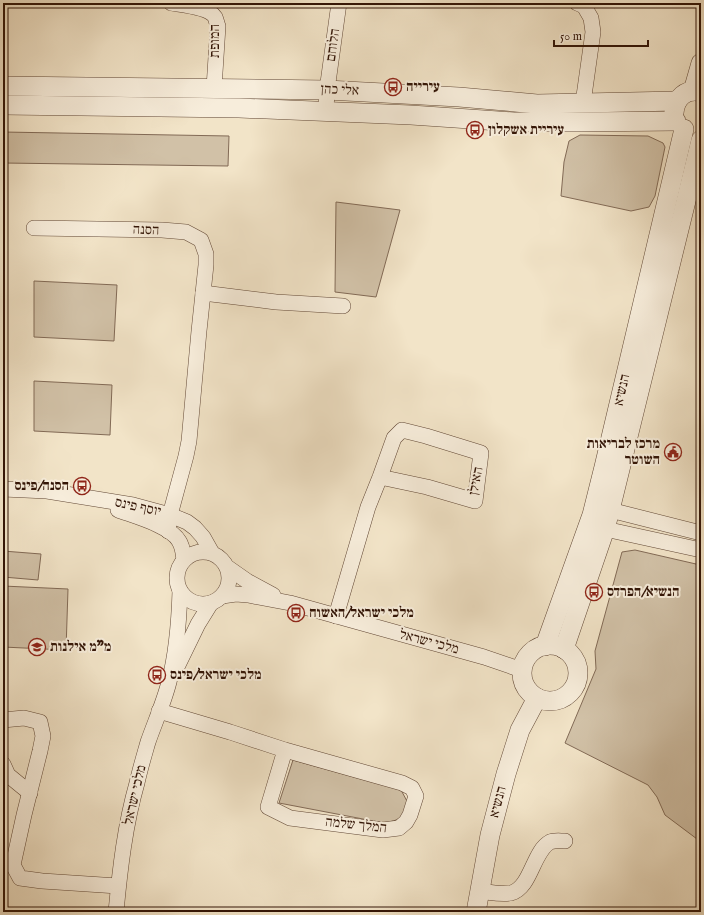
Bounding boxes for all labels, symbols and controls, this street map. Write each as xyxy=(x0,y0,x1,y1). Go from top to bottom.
scale bar xyxy=(554,22,648,48)
street label: המופת xyxy=(206,24,224,58)
street label: הלוחם xyxy=(322,27,344,63)
text: 50 m xyxy=(560,29,582,44)
bus stop icon: עירייה xyxy=(383,77,403,97)
place label: עירייה xyxy=(406,78,440,96)
street label: אלי כהן xyxy=(320,80,360,100)
bus stop icon: עיריית אשקלון xyxy=(465,120,485,140)
place label: עיריית אשקלון xyxy=(488,121,564,139)
street label: הסנה xyxy=(132,221,160,239)
street label: הנשיא xyxy=(610,372,634,408)
place label: מרכז לבריאות השוטר xyxy=(587,435,660,469)
public building icon: מרכז לבריאות השוטר xyxy=(663,442,683,462)
street label: האילן xyxy=(464,465,488,497)
bus stop icon: הסנה/פינס xyxy=(72,476,92,496)
place label: הסנה/פינס xyxy=(14,477,69,495)
street label: יוסף פינס xyxy=(113,493,163,521)
bus stop icon: הנשיא/הפרדס xyxy=(584,582,604,602)
place label: הנשיא/הפרדס xyxy=(607,583,679,601)
bus stop icon: מלכי ישראל/האשוח xyxy=(286,603,306,623)
place label: מלכי ישראל/האשוח xyxy=(309,604,414,622)
street label: מלכי ישראל xyxy=(397,625,461,659)
school or university icon: מ"מ אילנות xyxy=(27,637,47,657)
place label: מ"מ אילנות xyxy=(50,638,111,656)
bus stop icon: מלכי ישראל/פינס xyxy=(147,665,167,685)
place label: מלכי ישראל/פינס xyxy=(170,666,262,684)
street label: מלכי ישראל xyxy=(119,763,151,827)
street label: הנשיא xyxy=(485,784,511,820)
street label: המלך שלמה xyxy=(324,813,388,837)

